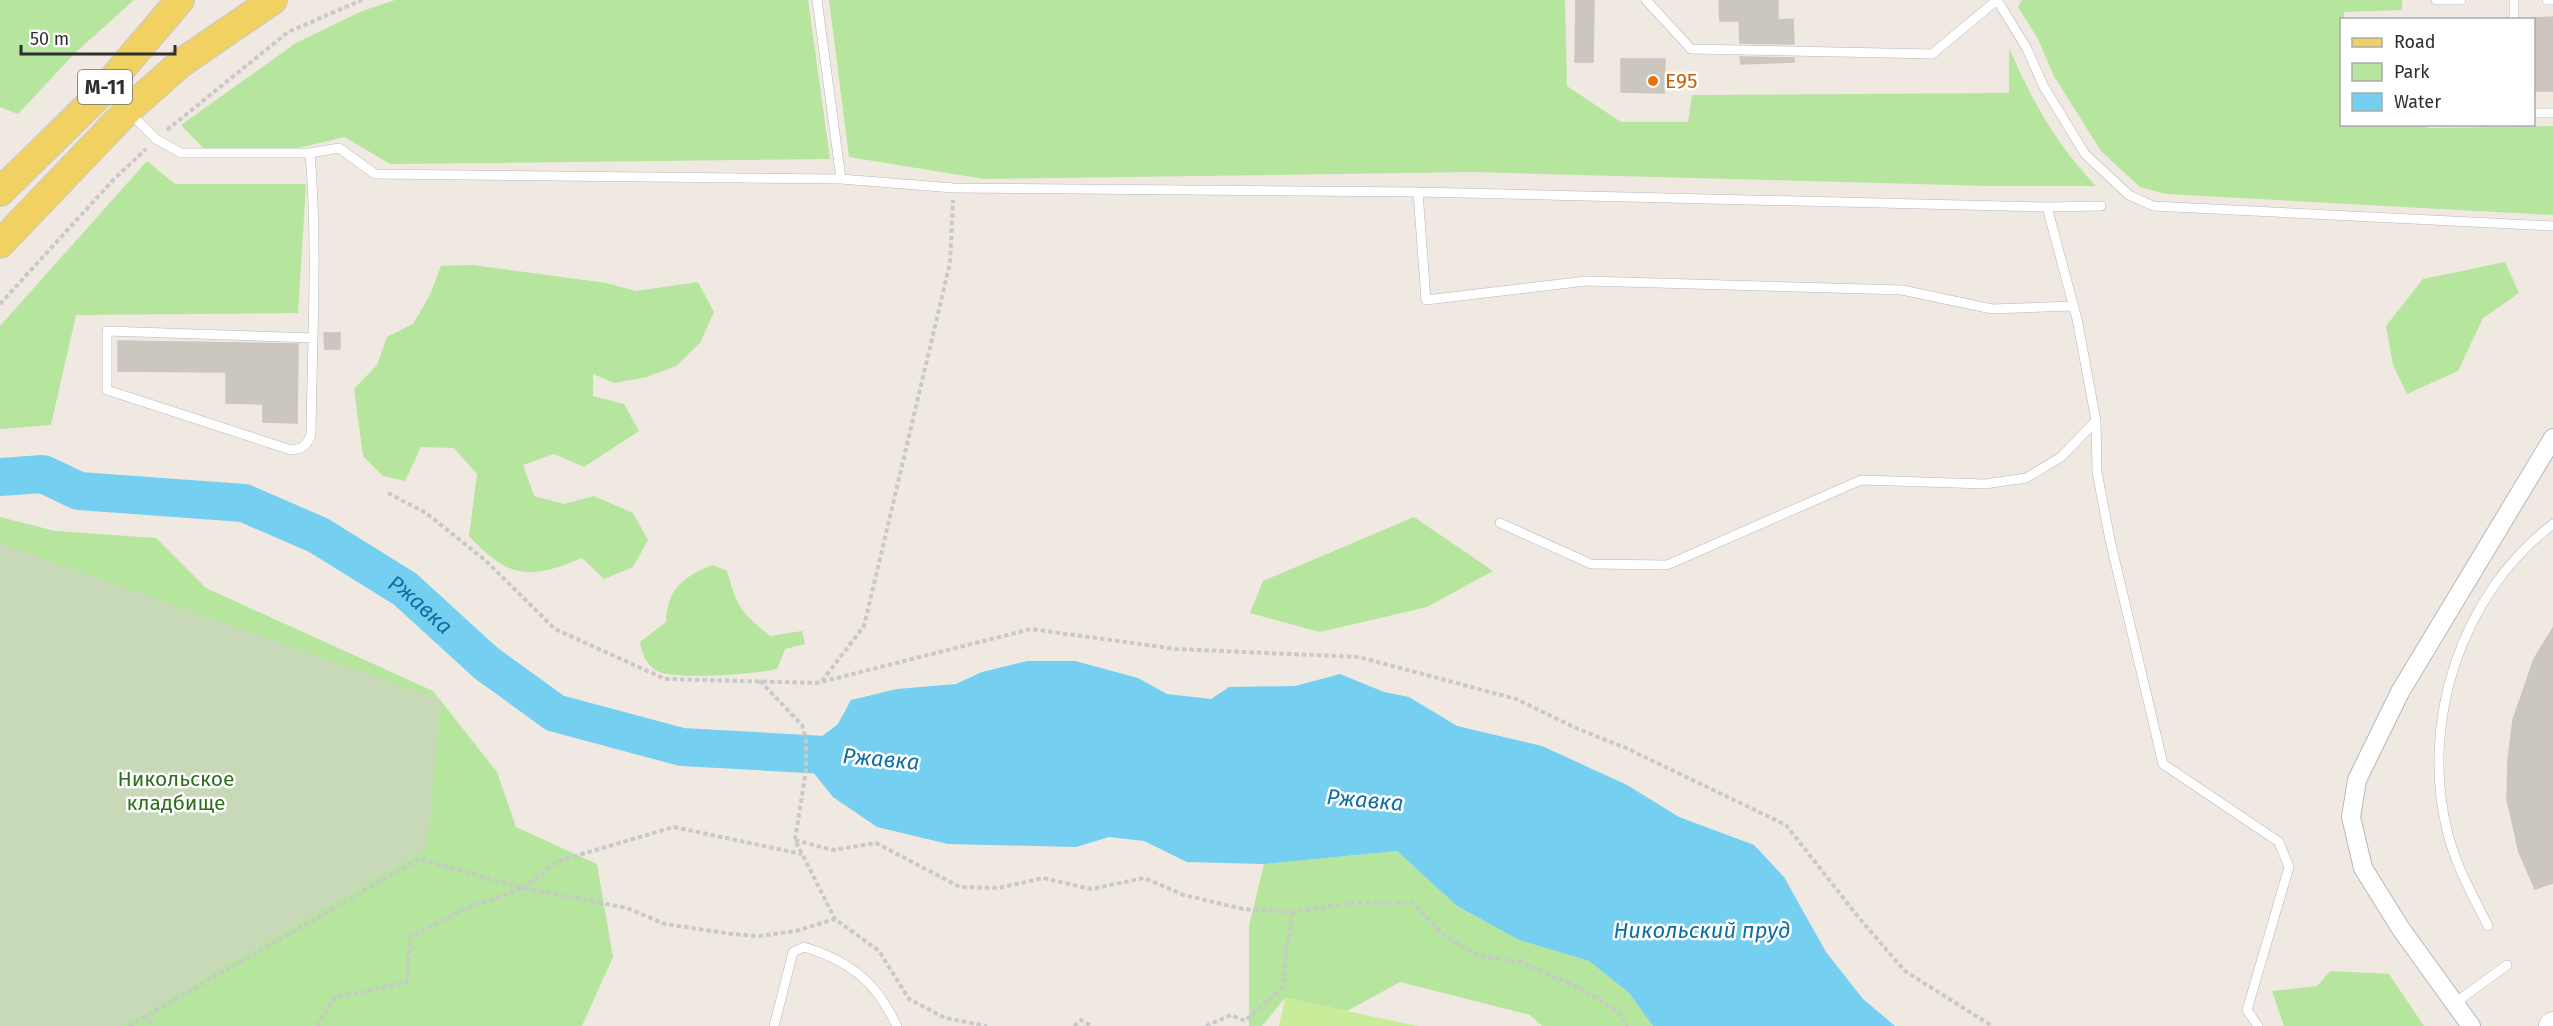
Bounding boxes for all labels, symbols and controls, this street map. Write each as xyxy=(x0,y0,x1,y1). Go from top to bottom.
scale bar xyxy=(21,18,176,56)
legend xyxy=(2340,18,2535,126)
text: 50 m xyxy=(30,28,69,50)
text: Road xyxy=(2394,31,2436,53)
text: Park xyxy=(2394,61,2430,83)
place label: E95 xyxy=(1665,68,1697,94)
road number: М-11 xyxy=(78,70,132,104)
marker: E95 xyxy=(1646,74,1660,88)
text: Water xyxy=(2394,91,2441,113)
water label: Ржавка xyxy=(384,569,458,640)
water label: Ржавка xyxy=(842,742,920,776)
park label: Никольское кладбище xyxy=(117,766,235,816)
water label: Ржавка xyxy=(1326,783,1404,817)
water label: Никольский пруд xyxy=(1614,917,1790,944)

